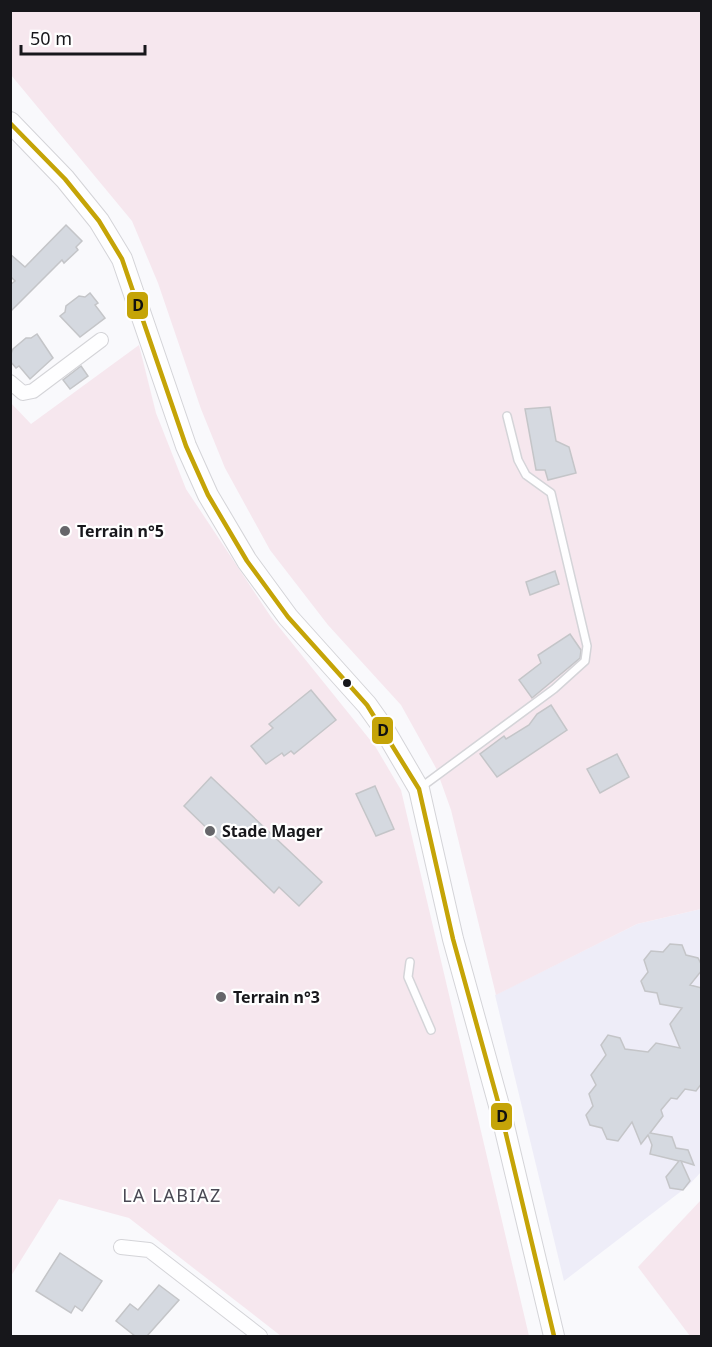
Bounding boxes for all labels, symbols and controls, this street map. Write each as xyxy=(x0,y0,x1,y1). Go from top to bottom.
scale bar xyxy=(21,18,146,56)
text: 50 m xyxy=(30,26,72,50)
line badge: D xyxy=(126,291,149,320)
text: D xyxy=(132,294,144,316)
place label: Terrain n°5 xyxy=(77,520,164,542)
marker: Terrain n°5 xyxy=(58,524,72,538)
unlabelled marker xyxy=(341,677,353,689)
line badge: D xyxy=(371,716,394,745)
text: D xyxy=(377,719,389,741)
place label: Stade Mager xyxy=(222,820,323,842)
marker: Stade Mager xyxy=(203,824,217,838)
place label: Terrain n°3 xyxy=(233,986,320,1008)
marker: Terrain n°3 xyxy=(214,990,228,1004)
line badge: D xyxy=(490,1102,513,1131)
text: D xyxy=(496,1105,508,1127)
district label: LA LABIAZ xyxy=(122,1183,222,1207)

